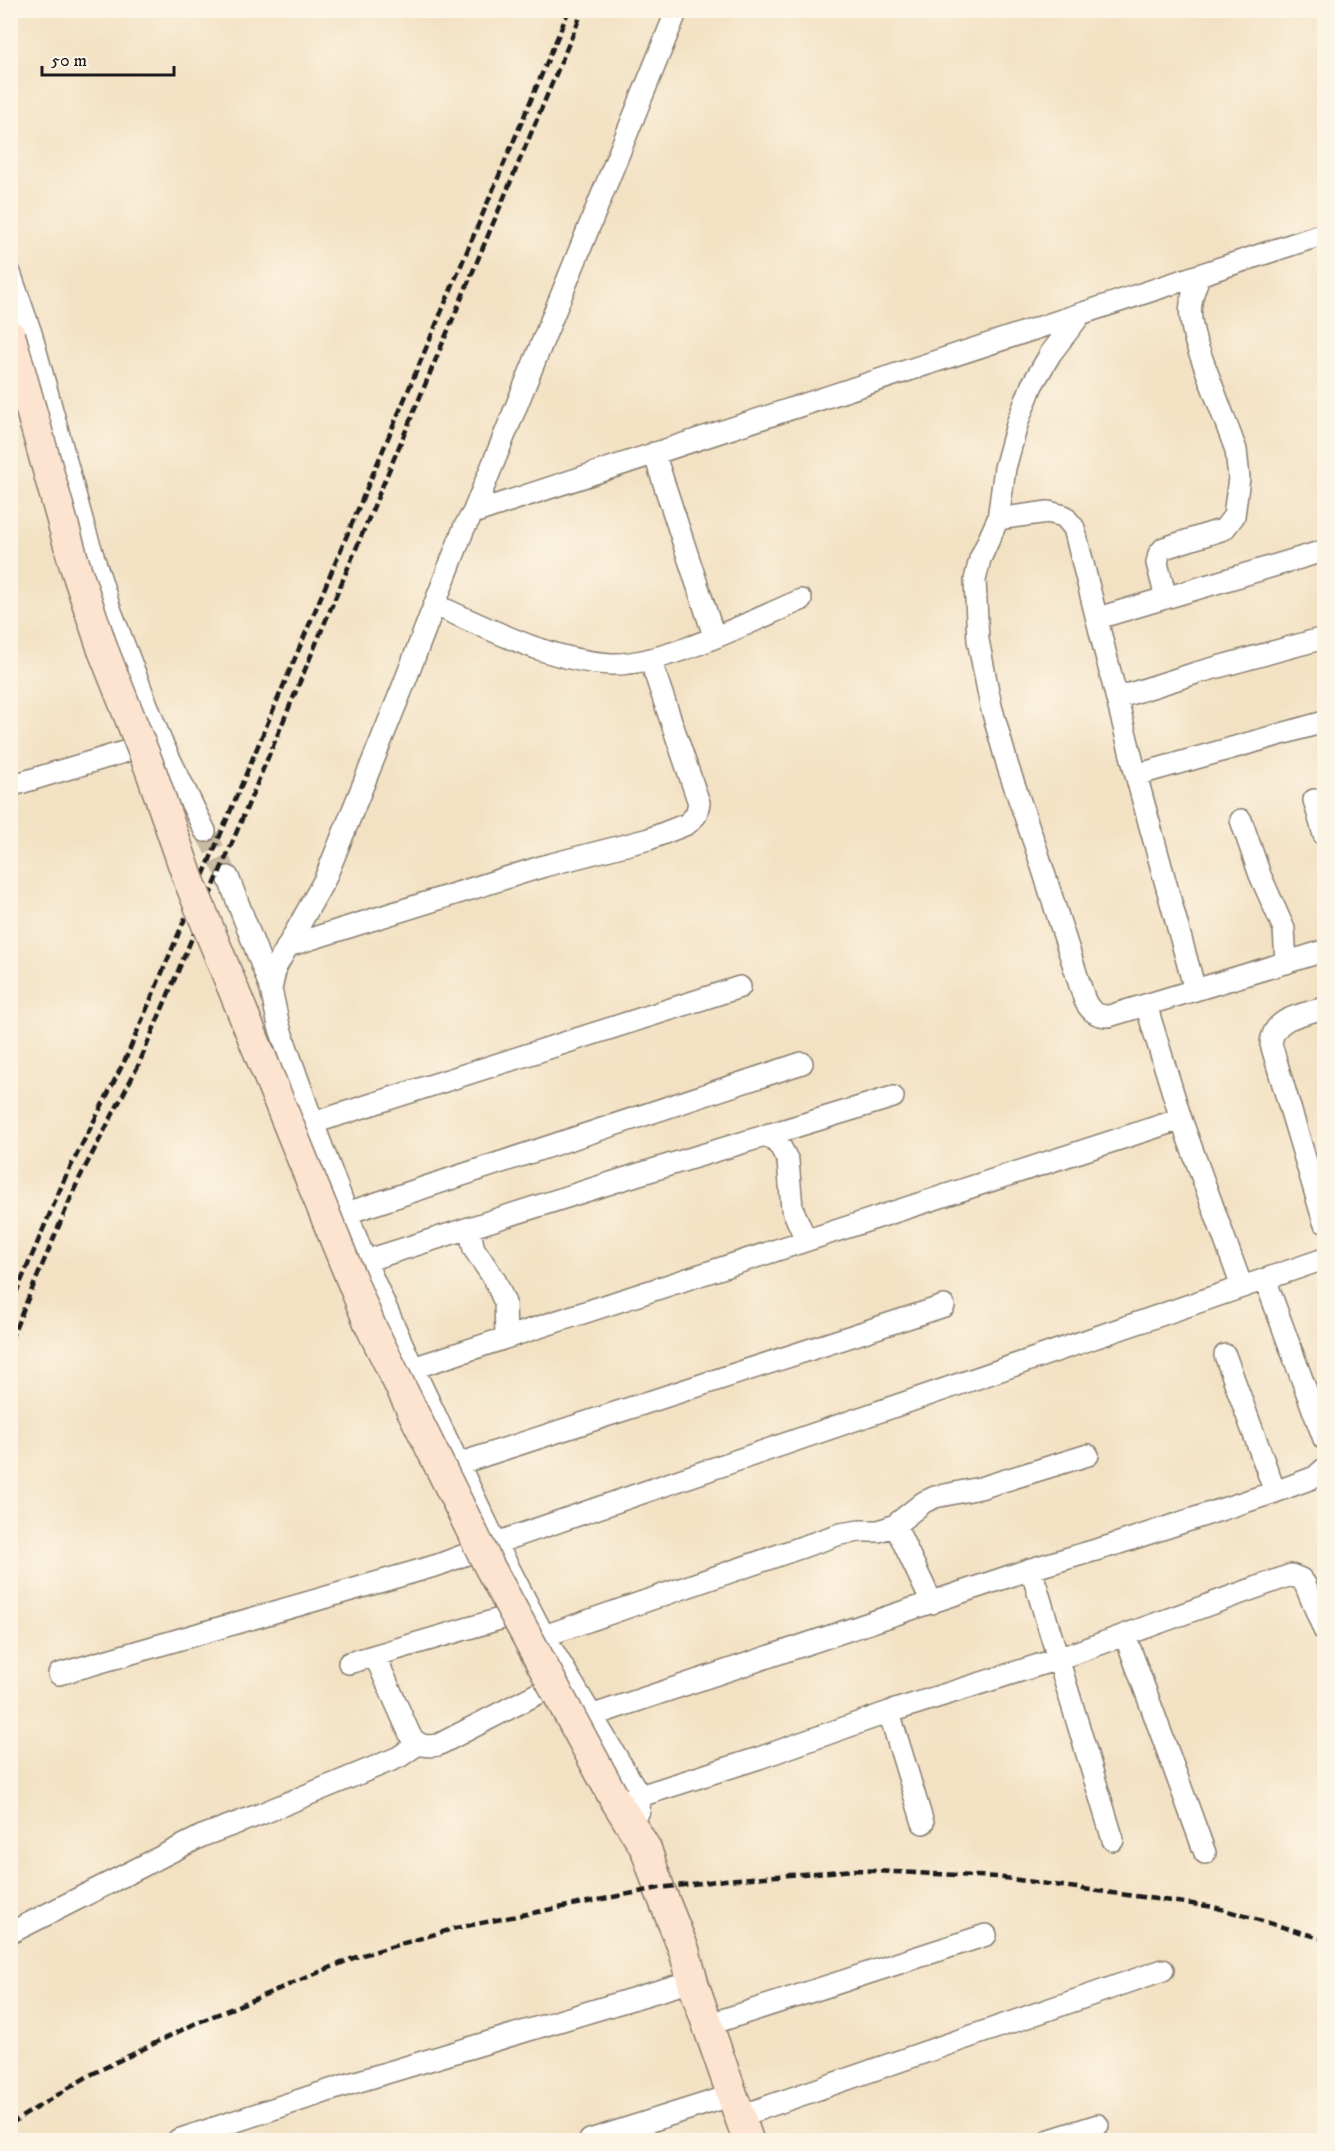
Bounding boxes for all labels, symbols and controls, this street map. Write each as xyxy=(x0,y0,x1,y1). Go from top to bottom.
scale bar xyxy=(42,39,174,77)
text: 50 m xyxy=(51,50,87,72)

